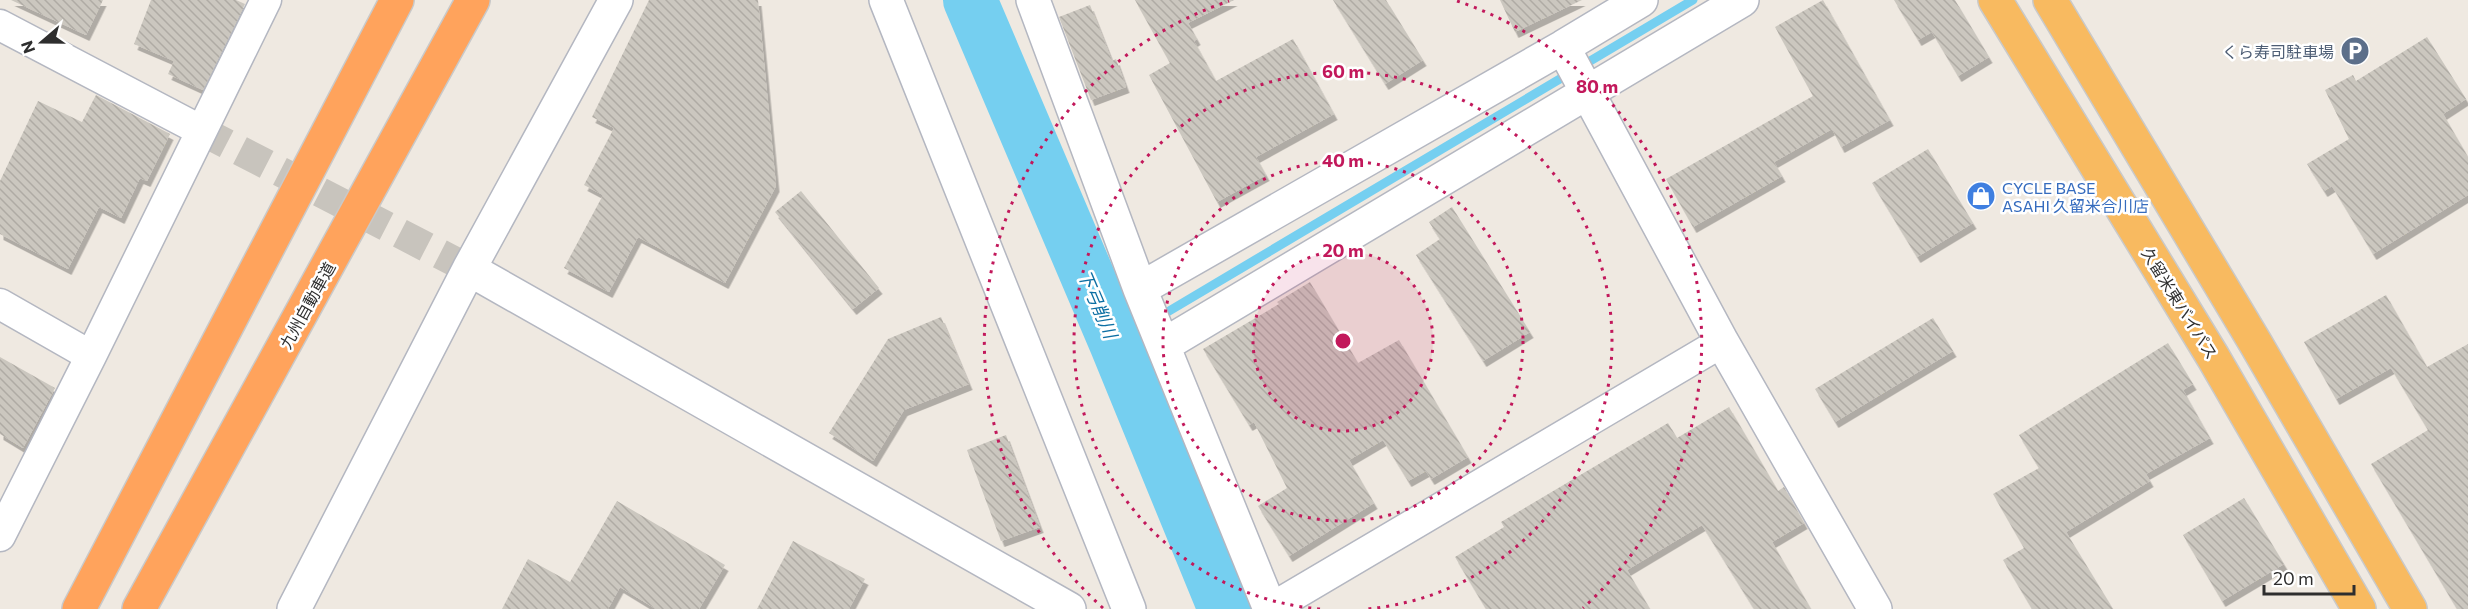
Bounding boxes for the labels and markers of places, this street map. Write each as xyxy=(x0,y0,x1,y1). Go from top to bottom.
parking icon: くら寿司駐車場 xyxy=(2339,35,2371,67)
place label: くら寿司駐車場 xyxy=(2222,42,2334,61)
place label: CYCLE BASE ASAHI 久留米合川店 xyxy=(2002,178,2149,215)
shop icon: CYCLE BASE ASAHI 久留米合川店 xyxy=(1965,180,1997,212)
centre of rings xyxy=(1333,331,1353,351)

